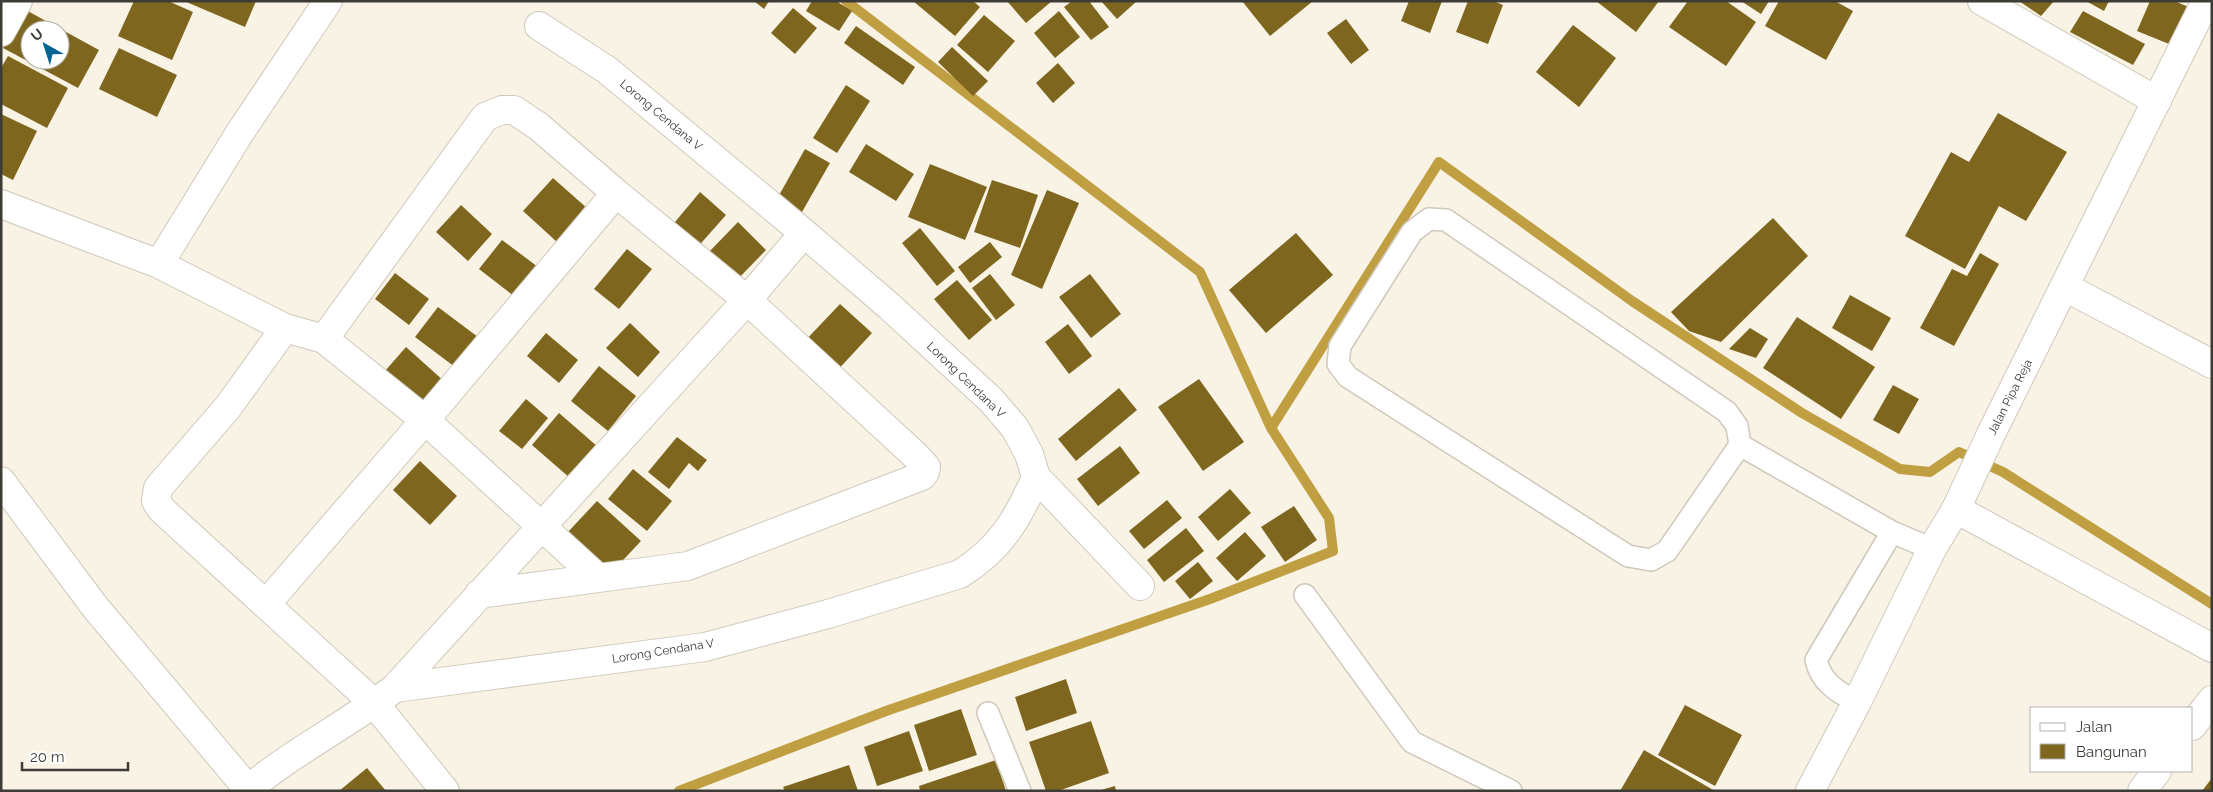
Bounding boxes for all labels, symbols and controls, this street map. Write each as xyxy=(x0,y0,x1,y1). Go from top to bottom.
north arrow xyxy=(20,20,70,70)
text: U xyxy=(28,25,46,44)
street label: Lorong Cendana V xyxy=(617,76,705,154)
street label: Lorong Cendana V xyxy=(924,339,1008,421)
street label: Jalan Pipa Reja xyxy=(1985,357,2035,437)
street label: Lorong Cendana V xyxy=(611,636,715,666)
legend xyxy=(2030,707,2193,772)
text: Jalan xyxy=(2076,718,2112,736)
scale bar xyxy=(22,740,129,772)
text: Bangunan xyxy=(2076,743,2147,761)
text: 20 m xyxy=(30,748,65,766)

